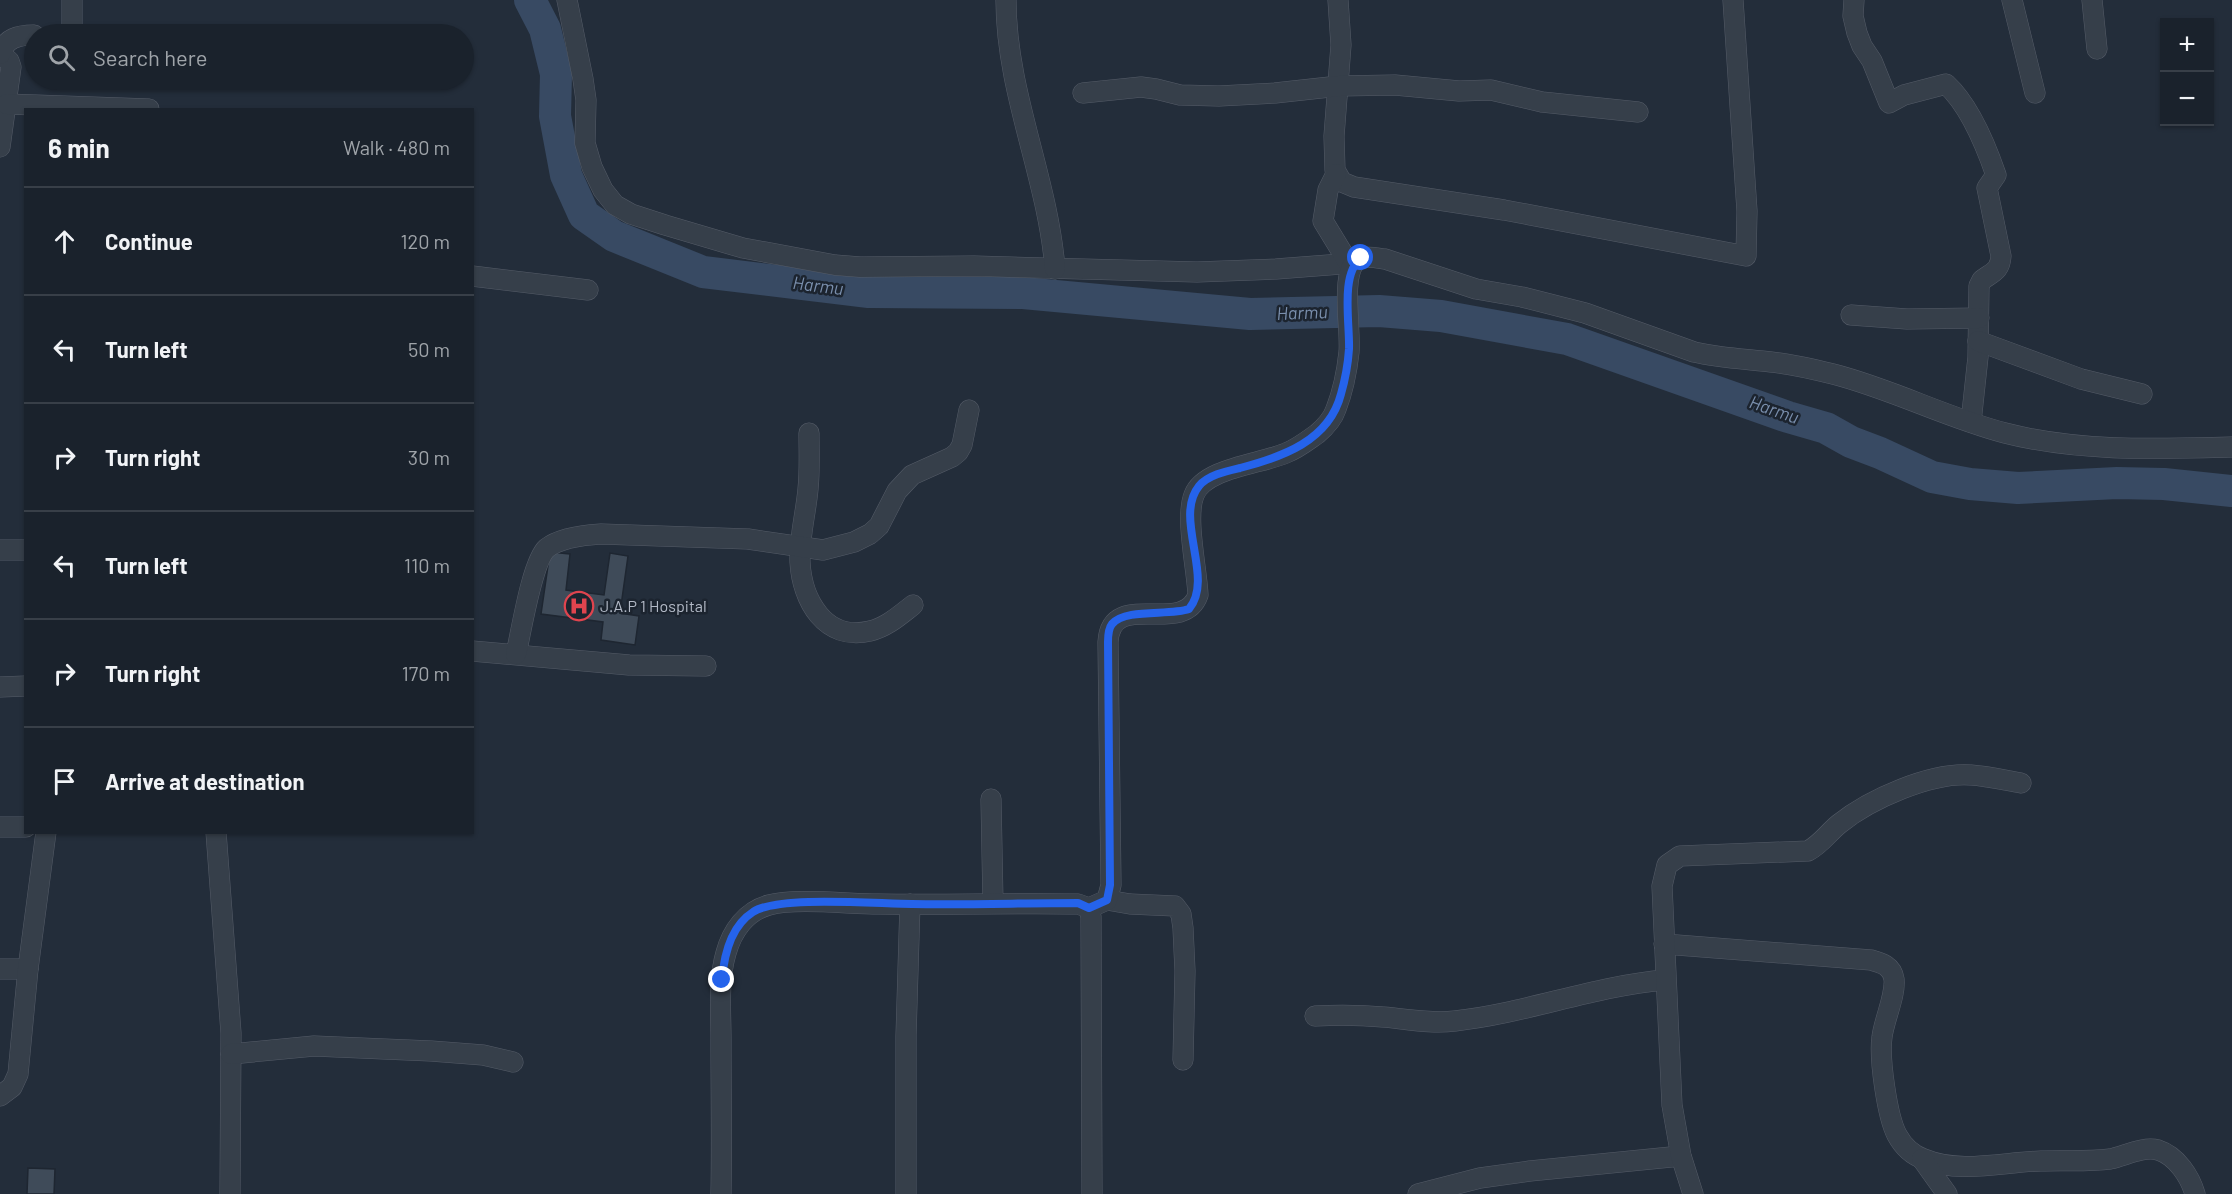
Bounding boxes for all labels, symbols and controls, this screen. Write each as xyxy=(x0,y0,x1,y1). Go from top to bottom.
map controls xyxy=(2160,18,2214,126)
button: + xyxy=(2160,18,2214,72)
search box xyxy=(24,24,474,90)
icon: search xyxy=(45,41,78,74)
text: Search here xyxy=(93,44,207,70)
button: − xyxy=(2160,72,2214,126)
text: 6 min xyxy=(48,132,110,163)
text: Walk · 480 m xyxy=(343,135,450,159)
icon: ahead xyxy=(48,225,81,258)
text: Continue xyxy=(105,228,193,254)
text: 120 m xyxy=(400,229,450,253)
route start xyxy=(1347,244,1373,270)
water label: Harmu xyxy=(791,271,845,299)
water label: Harmu xyxy=(1276,300,1328,324)
icon: left xyxy=(48,333,81,366)
text: Turn left xyxy=(105,336,188,362)
text: 50 m xyxy=(408,337,450,361)
water label: Harmu xyxy=(1747,390,1802,428)
icon: right xyxy=(48,441,81,474)
text: Turn right xyxy=(105,444,200,470)
text: 30 m xyxy=(408,445,450,469)
icon: left xyxy=(48,549,81,582)
text: Turn left xyxy=(105,552,188,578)
text: 110 m xyxy=(404,553,450,577)
hospital icon: J.A.P 1 Hospital xyxy=(563,590,595,622)
place label: J.A.P 1 Hospital xyxy=(600,596,707,615)
icon: right xyxy=(48,657,81,690)
text: Turn right xyxy=(105,660,200,686)
text: 170 m xyxy=(402,661,450,685)
icon: arrive xyxy=(48,765,81,798)
text: Arrive at destination xyxy=(105,768,304,794)
route end xyxy=(708,966,734,992)

